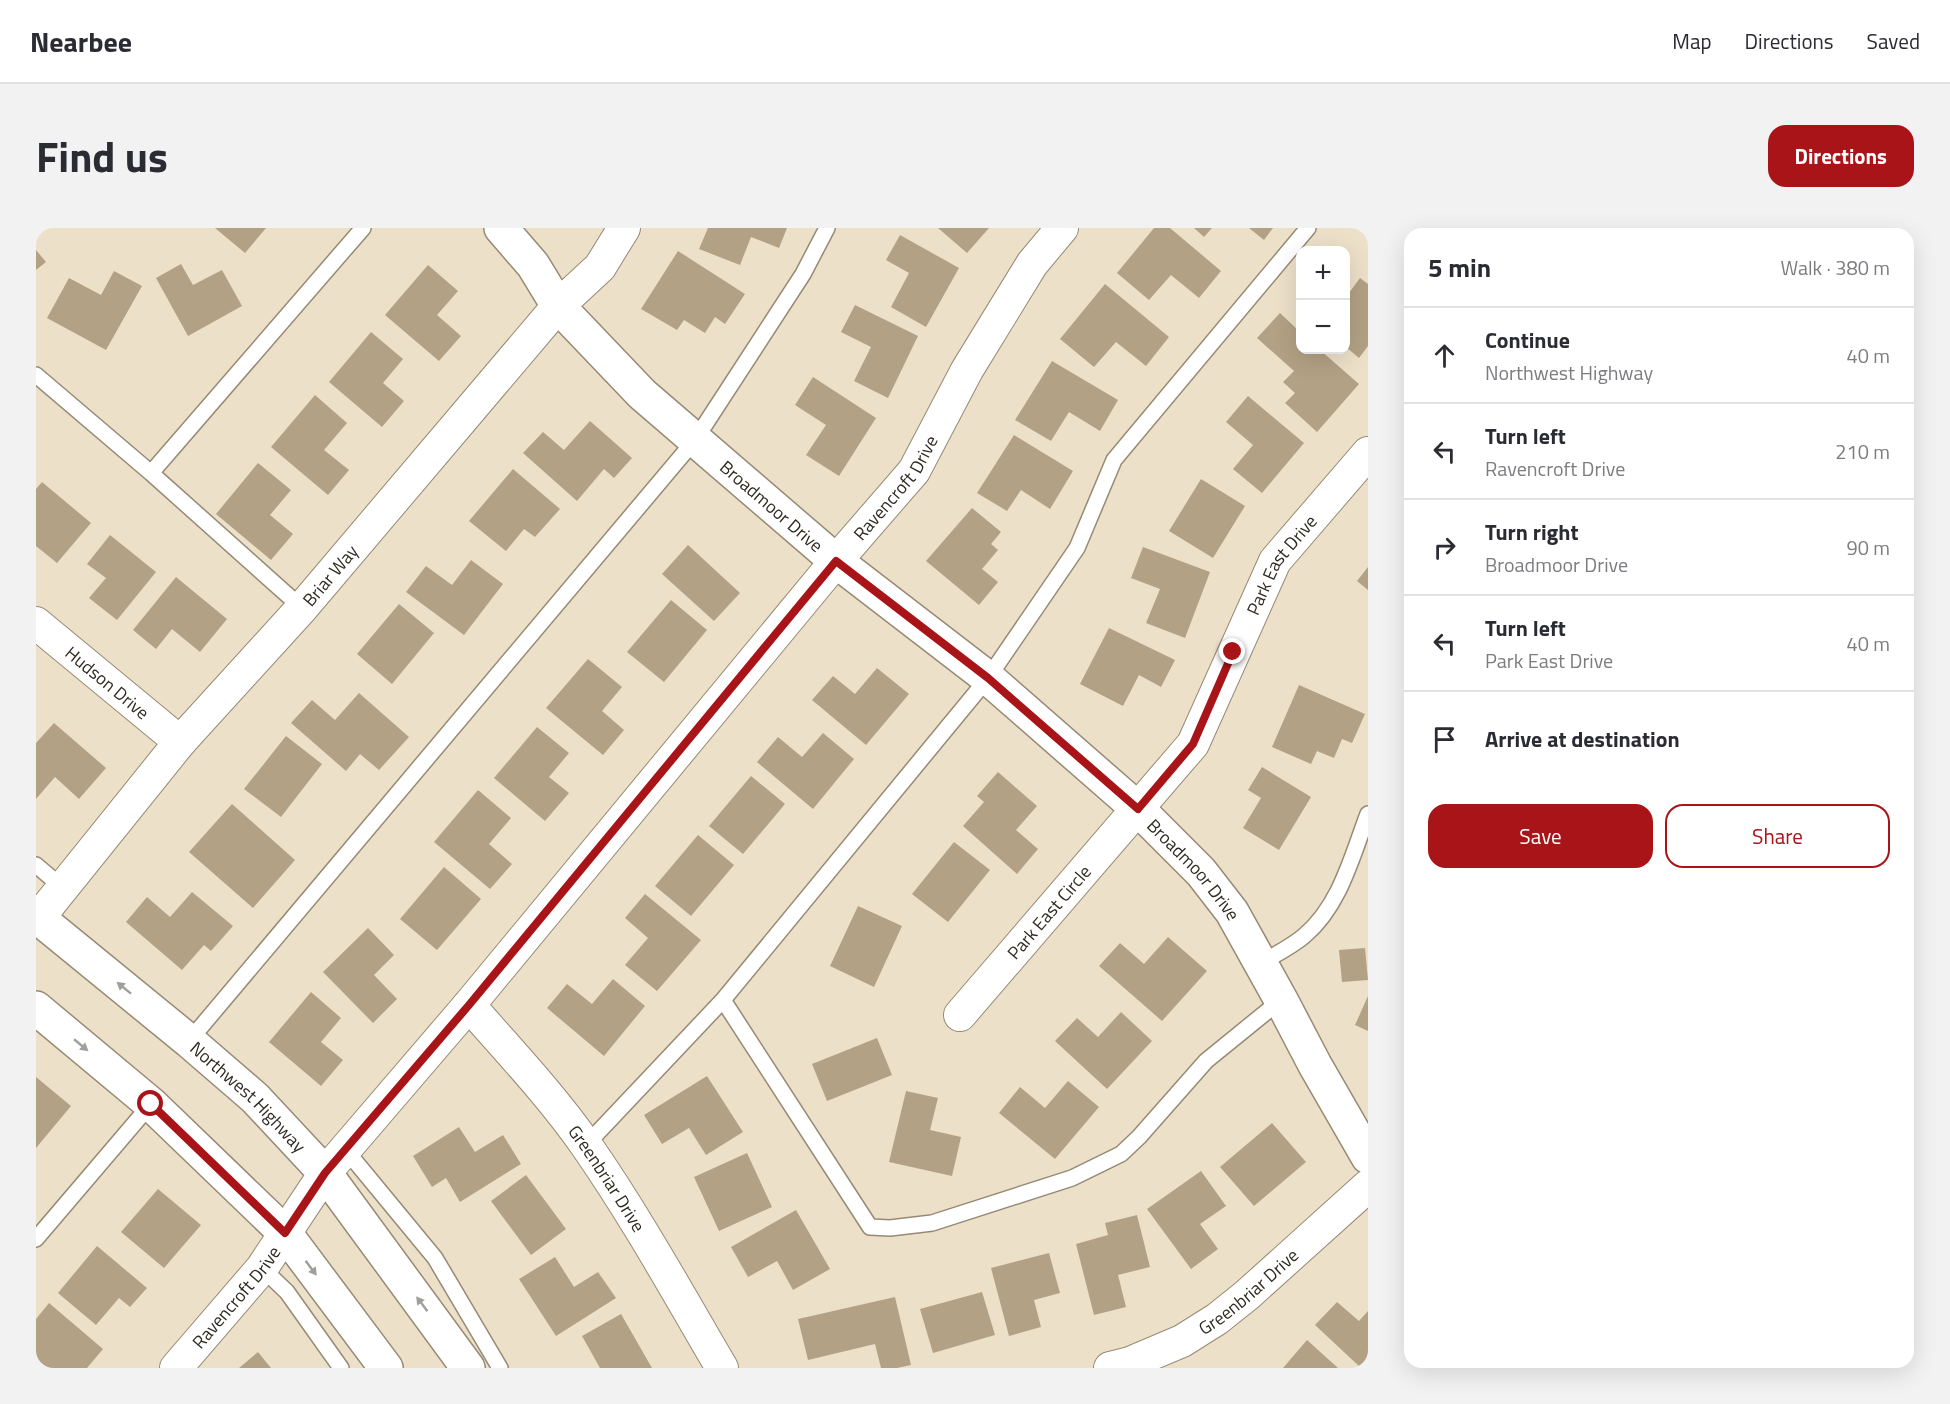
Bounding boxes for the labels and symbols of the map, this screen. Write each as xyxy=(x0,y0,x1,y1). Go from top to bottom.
street label: Ravencroft Drive xyxy=(846,430,944,546)
street label: Broadmoor Drive xyxy=(714,454,830,558)
street label: Park East Drive xyxy=(1239,508,1323,619)
street label: Briar Way xyxy=(296,538,364,612)
route end xyxy=(1219,638,1245,664)
street label: Hudson Drive xyxy=(60,639,156,725)
street label: Broadmoor Drive xyxy=(1141,812,1247,925)
street label: Park East Circle xyxy=(1000,859,1097,965)
one-way arrow xyxy=(116,982,132,995)
street label: Northwest Highway xyxy=(185,1035,313,1159)
one-way arrow xyxy=(73,1038,88,1051)
route start xyxy=(137,1090,163,1116)
street label: Greenbriar Drive xyxy=(562,1119,652,1237)
street label: Ravencroft Drive xyxy=(185,1240,287,1354)
street label: Greenbriar Drive xyxy=(1193,1242,1304,1341)
one-way arrow xyxy=(304,1260,317,1276)
one-way arrow xyxy=(417,1297,429,1312)

